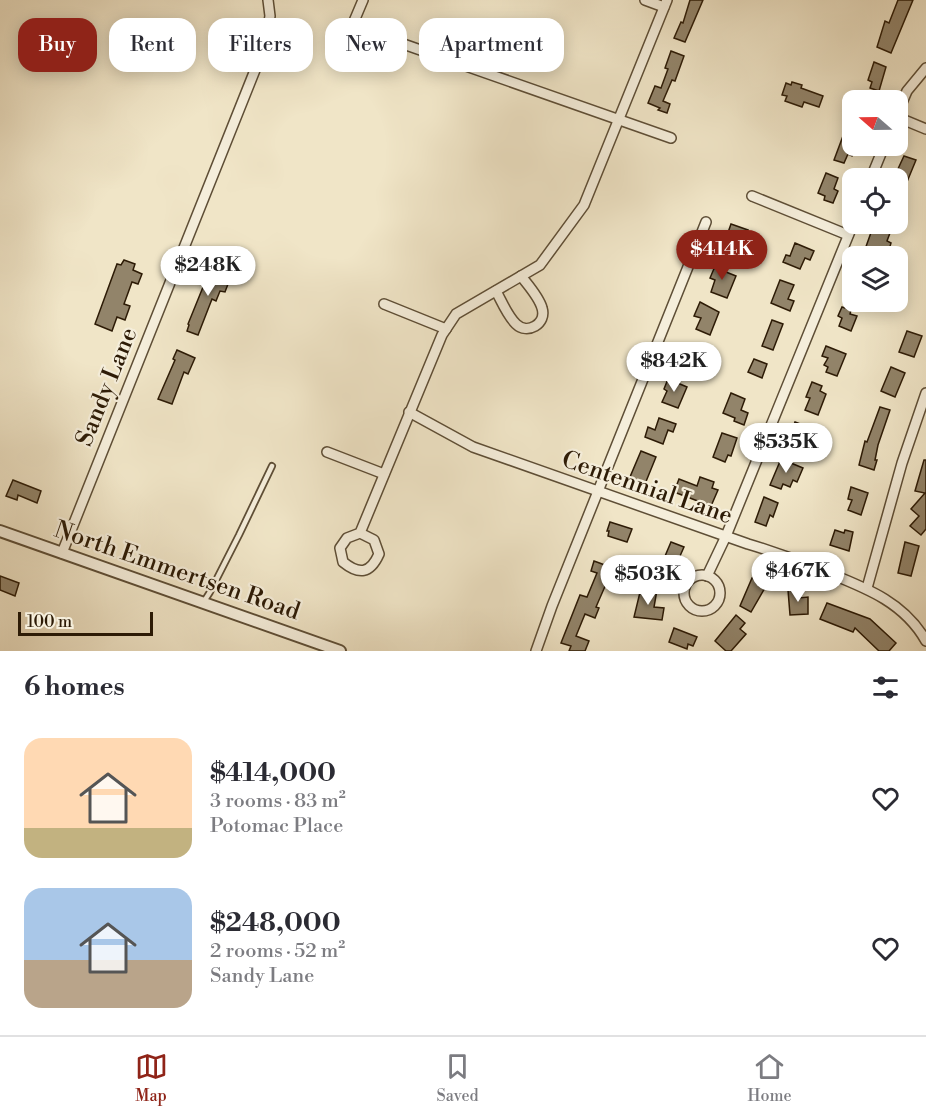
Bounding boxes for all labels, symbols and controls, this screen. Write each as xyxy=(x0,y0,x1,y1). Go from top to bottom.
chip: Buy xyxy=(18,18,97,72)
chip: Rent xyxy=(109,18,196,72)
chip: Filters xyxy=(208,18,313,72)
chip: New xyxy=(325,18,407,72)
chip: Apartment xyxy=(419,18,564,72)
north arrow xyxy=(842,90,908,156)
map controls xyxy=(842,90,908,312)
button: locate xyxy=(842,168,908,234)
pin: $414K xyxy=(680,230,764,281)
text: $414K xyxy=(690,237,754,262)
pin: $248K xyxy=(166,246,250,297)
button: layers xyxy=(842,246,908,312)
text: $248K xyxy=(175,253,241,278)
street label: Sandy Lane xyxy=(70,323,144,451)
pin: $842K xyxy=(632,342,716,393)
text: $842K xyxy=(640,349,708,374)
pin: $535K xyxy=(744,423,828,474)
text: $535K xyxy=(754,430,818,455)
street label: Centennial Lane xyxy=(558,445,736,531)
street label: North Emmertsen Road xyxy=(50,515,304,627)
pin: $467K xyxy=(756,552,840,603)
pin: $503K xyxy=(606,555,690,606)
text: $467K xyxy=(766,559,830,584)
text: $503K xyxy=(614,562,682,587)
scale bar xyxy=(18,609,153,636)
text: 100 m xyxy=(27,612,72,632)
text: 6 homes xyxy=(24,671,125,703)
icon: filters xyxy=(869,671,902,704)
text: $414,000 xyxy=(210,757,336,789)
icon: home xyxy=(72,762,144,834)
icon: heart xyxy=(869,782,902,815)
text: 3 rooms · 83 m² xyxy=(210,789,346,814)
text: Potomac Place xyxy=(210,814,343,839)
text: $248,000 xyxy=(210,907,341,939)
icon: home xyxy=(72,912,144,984)
icon: heart xyxy=(869,932,902,965)
text: 2 rooms · 52 m² xyxy=(210,939,345,964)
text: Sandy Lane xyxy=(210,964,314,989)
tab: Map xyxy=(135,1050,168,1106)
tab: Saved xyxy=(437,1050,479,1106)
tab: Home xyxy=(748,1050,791,1106)

